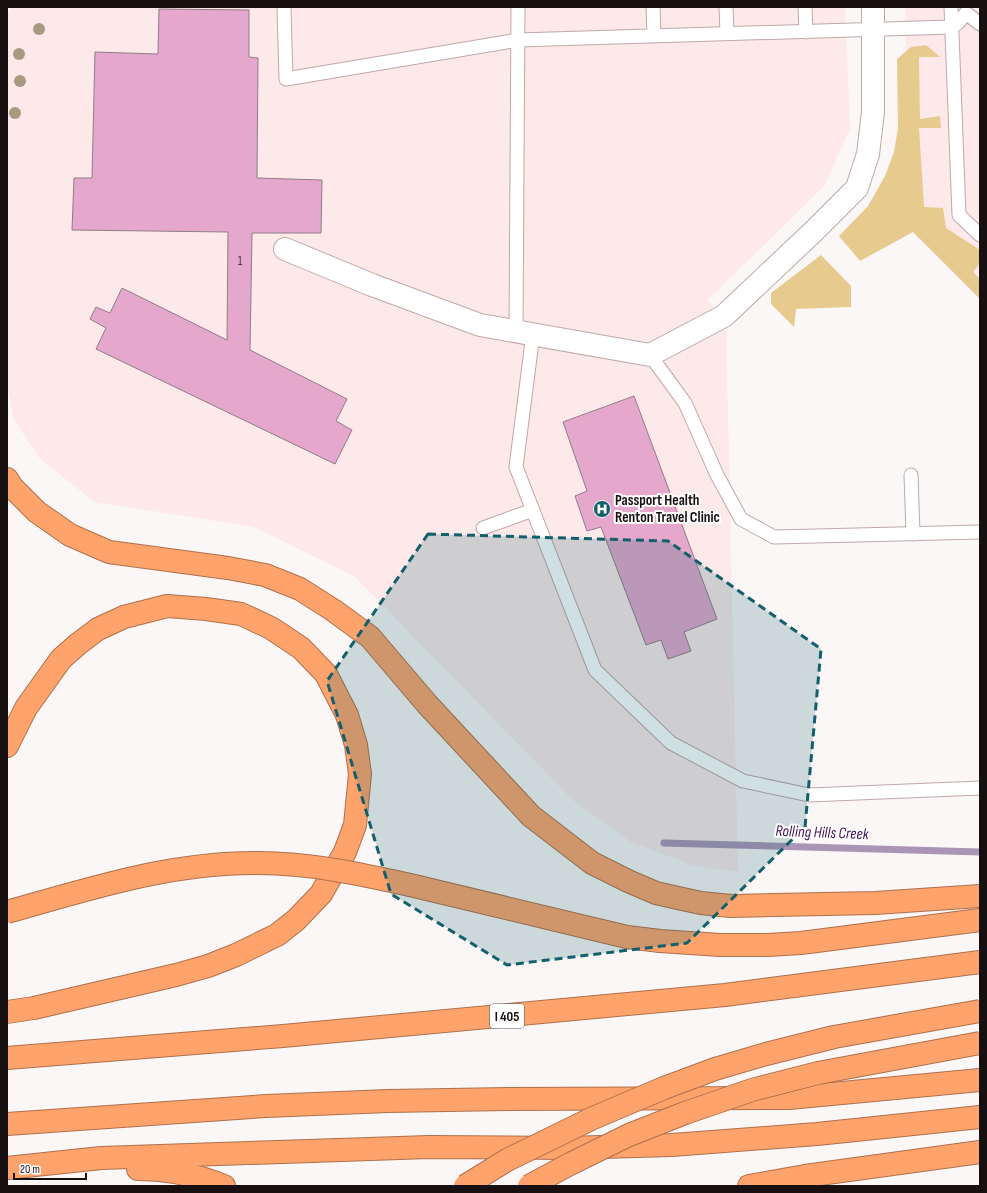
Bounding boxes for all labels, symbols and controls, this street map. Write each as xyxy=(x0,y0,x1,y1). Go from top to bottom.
house number: 1 xyxy=(238,253,243,269)
place label: Passport Health Renton Travel Clinic xyxy=(615,491,720,527)
hospital icon: Passport Health Renton Travel Clinic xyxy=(592,499,612,519)
water label: Rolling Hills Creek xyxy=(775,822,870,844)
road number: I 405 xyxy=(490,1004,524,1028)
scale bar xyxy=(14,1155,86,1181)
text: 20 m xyxy=(20,1162,40,1177)

